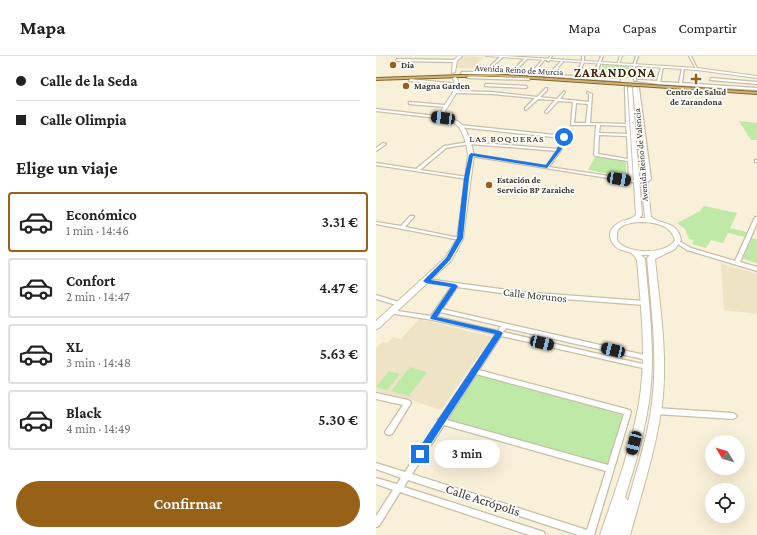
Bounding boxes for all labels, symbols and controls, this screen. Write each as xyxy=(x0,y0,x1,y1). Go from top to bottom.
text: Mapa xyxy=(20,17,66,38)
text: Mapa xyxy=(569,20,601,36)
text: Capas xyxy=(623,20,657,36)
text: Compartir xyxy=(679,20,737,36)
marker: Dia xyxy=(388,60,398,70)
place label: Dia xyxy=(401,60,415,70)
street label: Avenida Reino de Murcia xyxy=(474,63,564,77)
district label: ZARANDONA xyxy=(574,65,656,80)
text: Calle de la Seda xyxy=(40,73,138,89)
marker: Centro de Salud de Zarandona xyxy=(690,73,702,85)
marker: Magna Garden xyxy=(401,81,411,91)
place label: Magna Garden xyxy=(414,81,471,91)
place label: Centro de Salud de Zarandona xyxy=(666,87,726,107)
street label: Avenida Reino de Valencia xyxy=(632,108,650,202)
car xyxy=(430,111,456,125)
text: Calle Olimpia xyxy=(40,112,127,128)
route start xyxy=(555,128,573,146)
district label: LAS BOQUERAS xyxy=(469,133,545,144)
text: Elige un viaje xyxy=(16,158,118,178)
car xyxy=(606,171,632,187)
place label: Estación de Servicio BP Zaraiche xyxy=(497,175,574,195)
marker: Estación de Servicio BP Zaraiche xyxy=(484,180,494,190)
icon: car xyxy=(18,204,54,240)
text: Económico xyxy=(66,207,137,223)
text: 3.31 € xyxy=(322,214,358,230)
text: 1 min · 14:46 xyxy=(66,223,129,238)
icon: car xyxy=(18,270,54,306)
text: Confort xyxy=(66,273,115,289)
text: 4.47 € xyxy=(319,280,358,296)
street label: Calle Morunos xyxy=(502,286,568,304)
text: 2 min · 14:47 xyxy=(66,289,130,304)
car xyxy=(529,334,555,352)
icon: car xyxy=(18,336,54,372)
text: XL xyxy=(66,339,83,355)
car xyxy=(600,341,626,359)
text: 5.63 € xyxy=(320,346,358,362)
text: 3 min · 14:48 xyxy=(66,355,131,370)
icon: car xyxy=(18,402,54,438)
text: Black xyxy=(66,405,101,421)
text: 5.30 € xyxy=(318,412,358,428)
text: 4 min · 14:49 xyxy=(66,421,131,436)
car xyxy=(625,430,643,456)
north arrow xyxy=(705,435,745,475)
map controls xyxy=(705,435,745,523)
callout: 3 min xyxy=(434,440,500,468)
route end xyxy=(411,445,429,463)
text: 3 min xyxy=(452,446,482,461)
button: Confirmar xyxy=(16,481,360,527)
street label: Calle Acrópolis xyxy=(444,481,522,519)
button: locate xyxy=(705,483,745,523)

